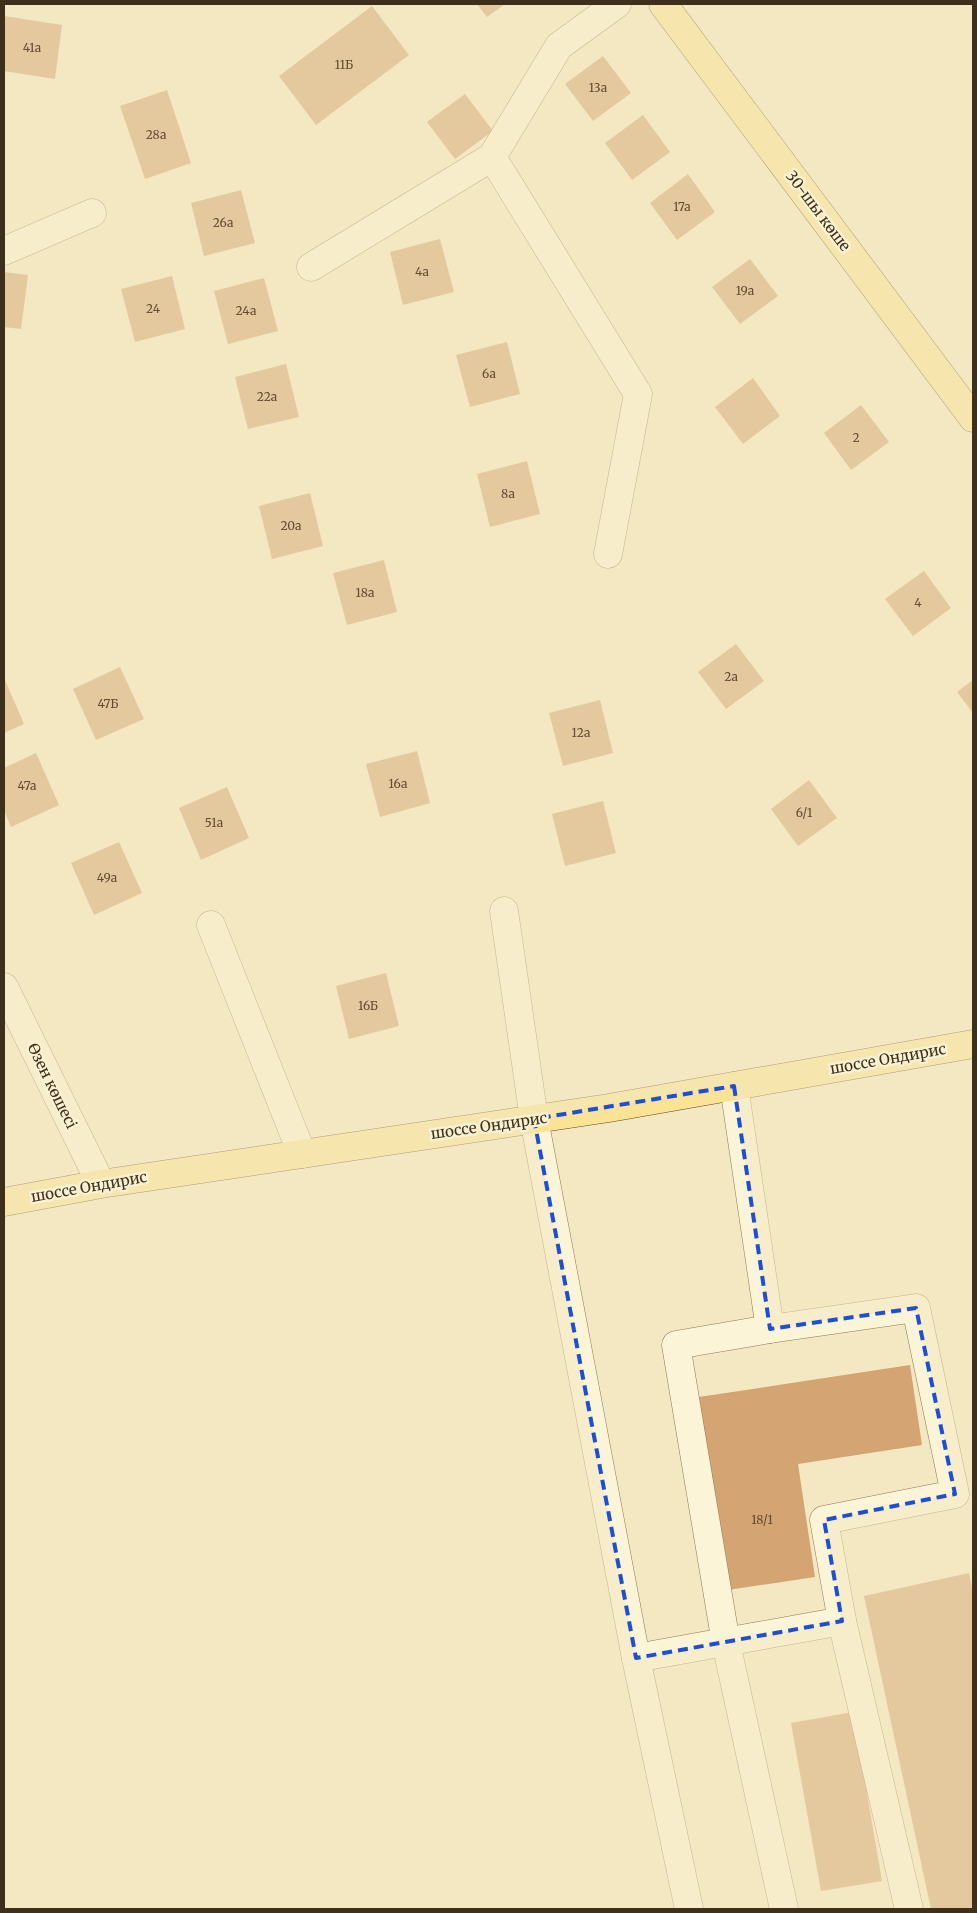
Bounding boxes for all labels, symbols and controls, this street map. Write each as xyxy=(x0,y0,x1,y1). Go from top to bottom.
house number: 41а xyxy=(23,40,42,55)
house number: 11Б xyxy=(335,57,353,72)
house number: 13а xyxy=(589,80,608,95)
house number: 28а xyxy=(146,127,167,142)
street label: 30-шы көше xyxy=(782,167,855,255)
house number: 17а xyxy=(673,199,691,214)
house number: 26а xyxy=(213,215,234,230)
house number: 4а xyxy=(415,264,430,279)
house number: 19а xyxy=(736,283,755,298)
house number: 24 xyxy=(146,301,161,316)
house number: 24а xyxy=(236,303,257,318)
house number: 6а xyxy=(482,366,497,381)
house number: 22а xyxy=(257,389,278,404)
house number: 2 xyxy=(852,430,860,445)
house number: 8а xyxy=(501,486,515,501)
house number: 20а xyxy=(280,518,302,533)
house number: 18а xyxy=(356,585,375,600)
house number: 4 xyxy=(914,595,922,610)
house number: 2а xyxy=(724,669,738,684)
house number: 47Б xyxy=(97,696,119,711)
house number: 12а xyxy=(572,725,591,740)
house number: 16а xyxy=(389,776,408,791)
house number: 47а xyxy=(17,778,37,793)
house number: 6/1 xyxy=(796,805,813,820)
house number: 51а xyxy=(205,815,224,830)
house number: 49а xyxy=(97,870,118,885)
house number: 16Б xyxy=(358,998,378,1013)
street label: шоссе Ондирис xyxy=(828,1039,948,1078)
street label: Өзен көшесі xyxy=(24,1040,81,1132)
street label: шоссе Ондирис xyxy=(429,1108,549,1143)
street label: шоссе Ондирис xyxy=(29,1167,149,1206)
house number: 18/1 xyxy=(751,1512,773,1527)

